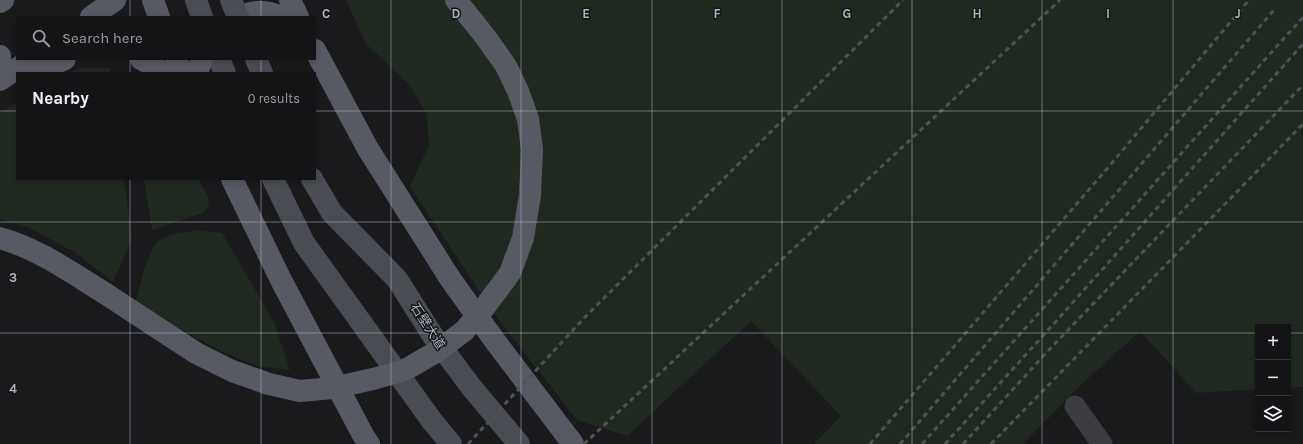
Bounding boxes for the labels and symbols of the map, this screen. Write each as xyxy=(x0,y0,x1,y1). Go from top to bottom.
text: C xyxy=(322,6,330,21)
text: D xyxy=(452,6,461,21)
text: E xyxy=(582,6,590,21)
text: F xyxy=(713,6,721,21)
text: G xyxy=(843,6,851,21)
text: H xyxy=(972,6,982,21)
text: I xyxy=(1106,6,1110,21)
text: J xyxy=(1235,6,1241,21)
text: 3 xyxy=(9,270,17,285)
street label: 石壁大道 xyxy=(408,300,448,352)
text: 4 xyxy=(9,381,17,396)

